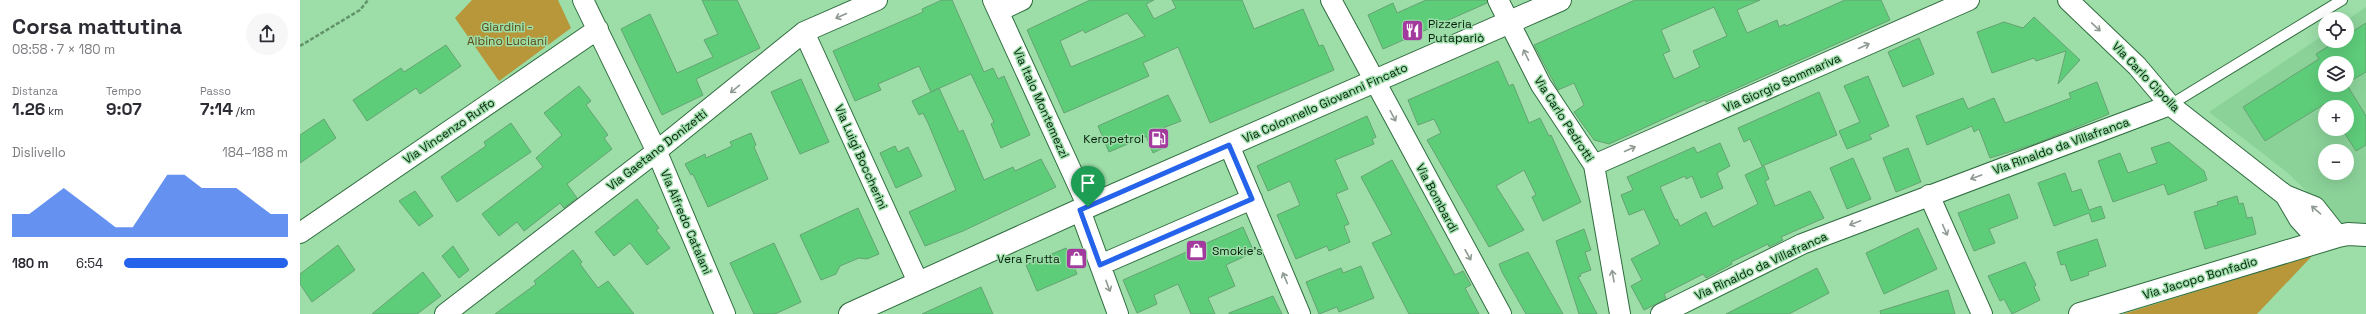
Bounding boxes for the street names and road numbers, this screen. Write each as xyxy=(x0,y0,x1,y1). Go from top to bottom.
street label: Via Carlo Cipolla xyxy=(2108,39,2184,116)
street label: Via Italo Montemezzi xyxy=(1009,45,1073,161)
street label: Via Giorgio Sommariva xyxy=(1721,50,1843,116)
street label: Via Colonnello Giovanni Fincato xyxy=(1240,59,1410,147)
street label: Via Carlo Pedrotti xyxy=(1530,73,1598,165)
street label: Via Vincenzo Ruffo xyxy=(400,94,498,168)
street label: Via Luigi Boccherini xyxy=(831,102,891,212)
street label: Via Gaetano Donizetti xyxy=(604,106,711,194)
street label: Via Rinaldo da Villafranca xyxy=(1990,114,2132,178)
street label: Via Bombardi xyxy=(1412,161,1462,235)
street label: Via Alfredo Catalani xyxy=(657,167,715,277)
street label: Via Rinaldo da Villafranca xyxy=(1692,228,1830,304)
street label: Via Jacopo Bonfadio xyxy=(2141,253,2259,303)

